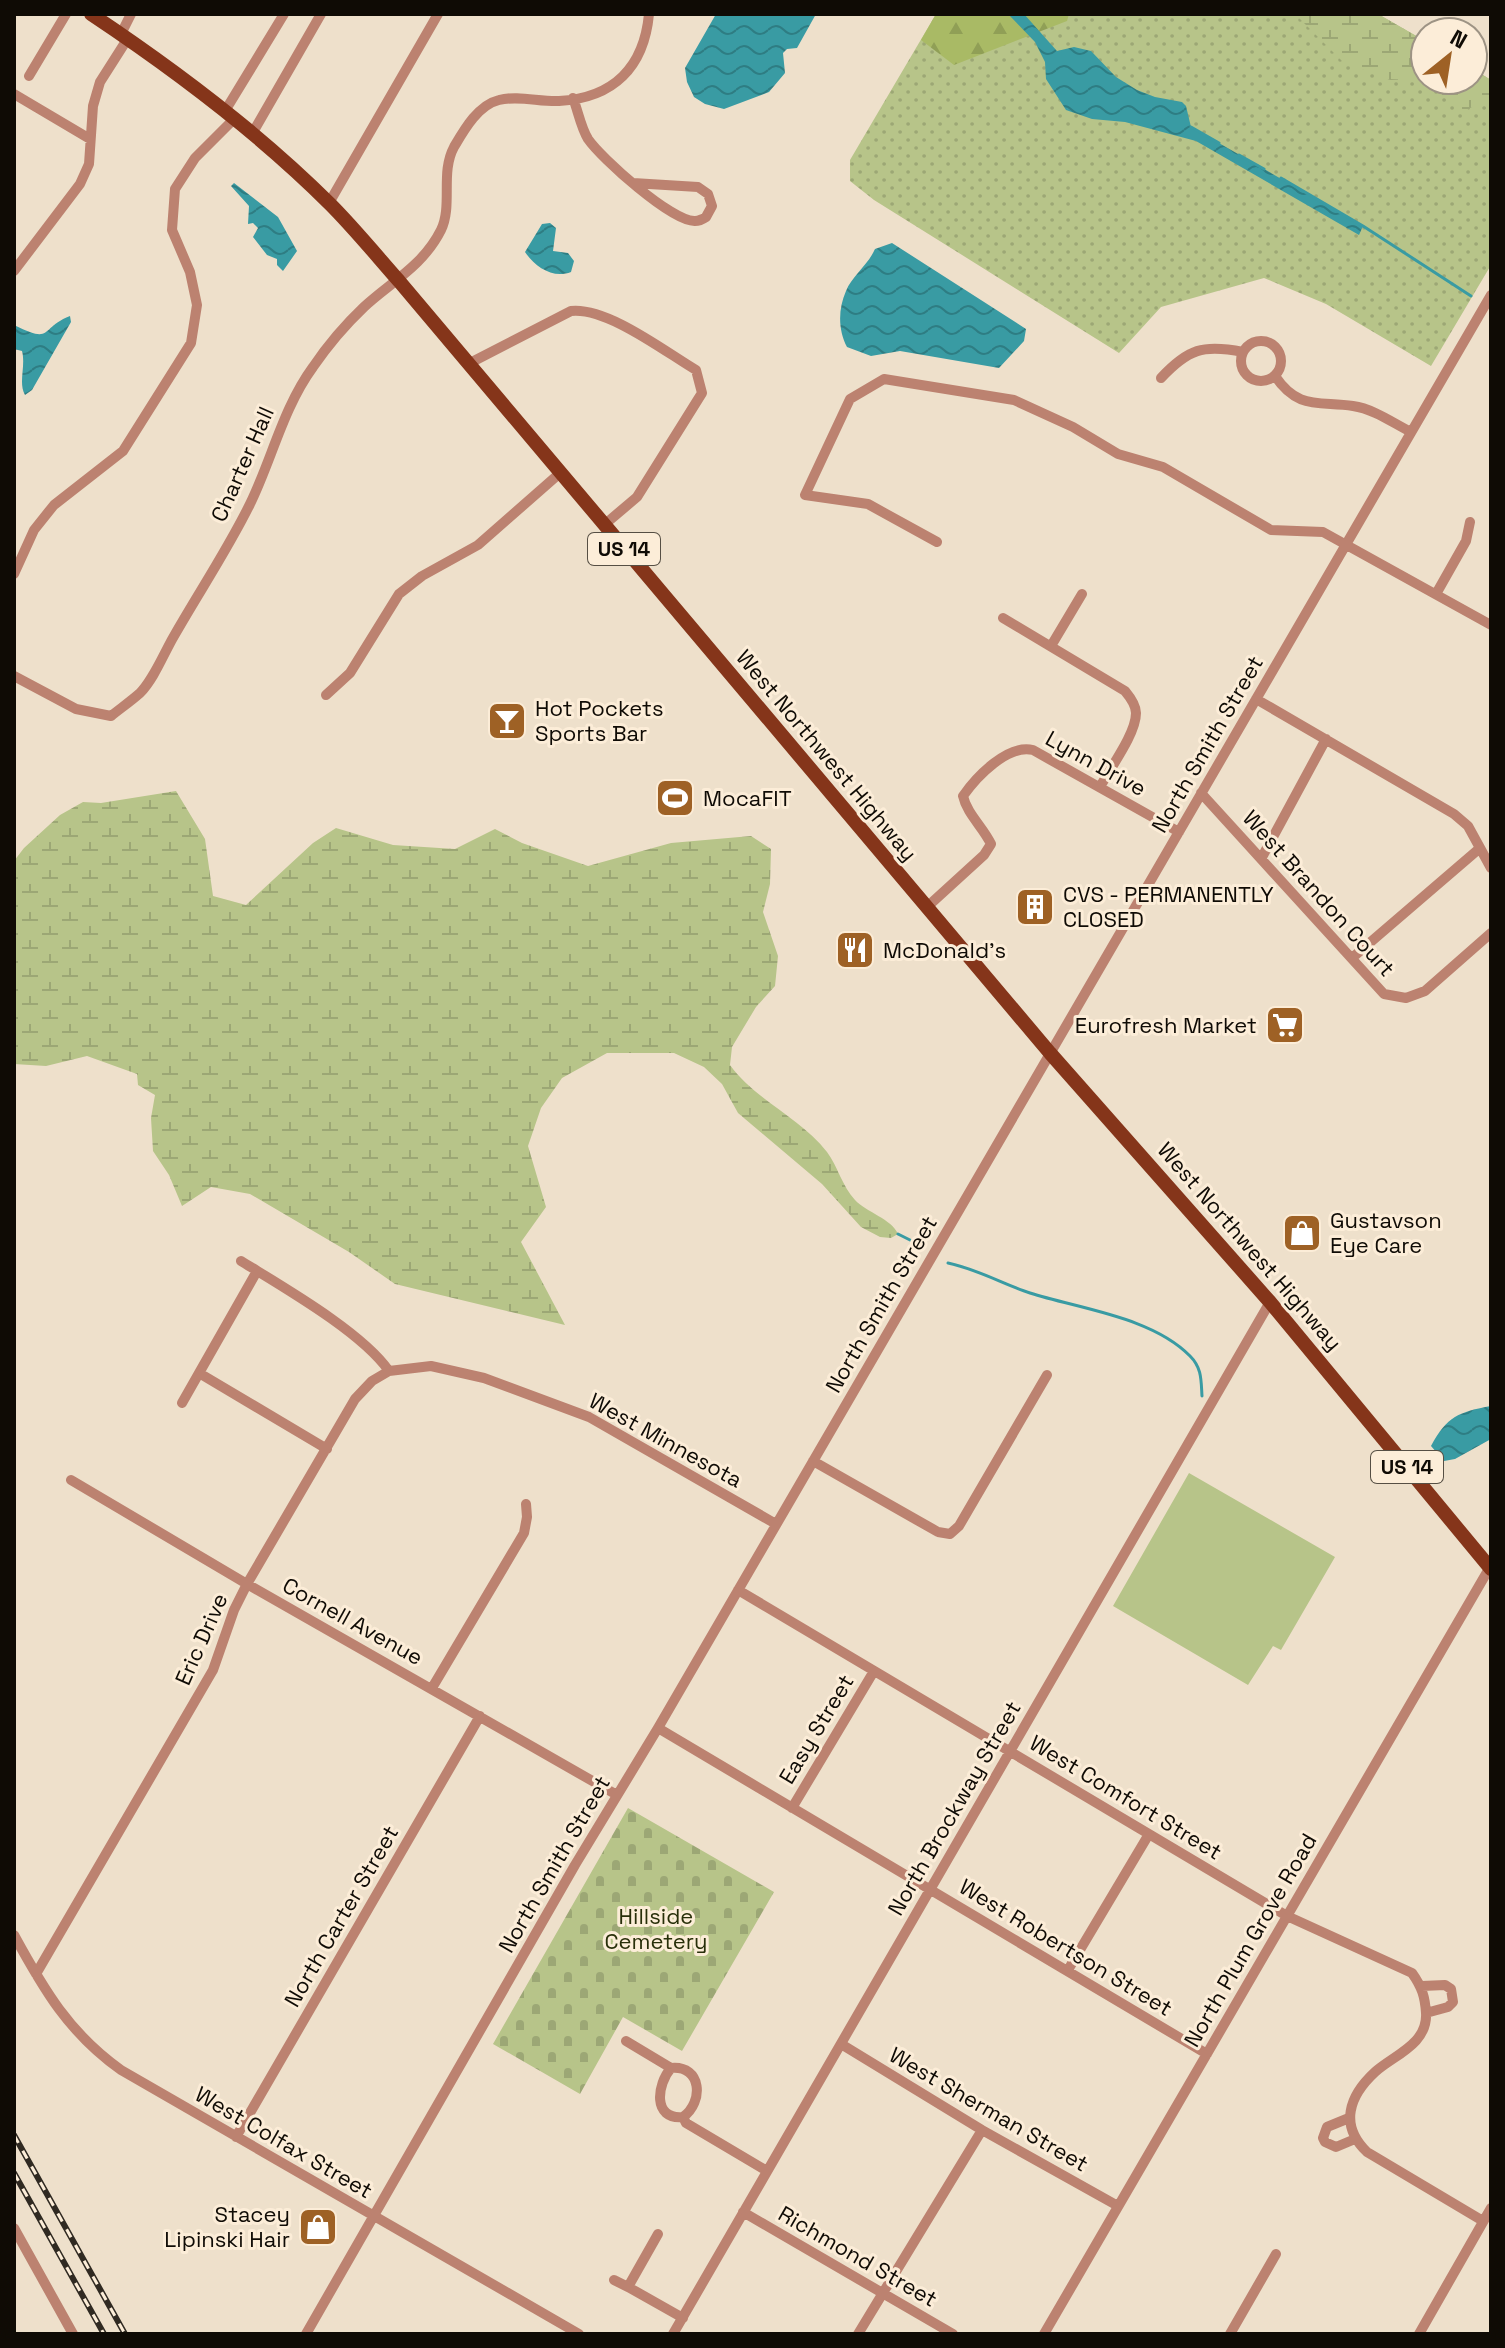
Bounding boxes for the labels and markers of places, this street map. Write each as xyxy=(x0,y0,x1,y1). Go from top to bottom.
place label: Hot Pockets Sports Bar xyxy=(535,694,664,747)
bar icon: Hot Pockets Sports Bar xyxy=(486,700,528,742)
sports icon: MocaFIT xyxy=(654,777,696,819)
place label: MocaFIT xyxy=(703,784,792,812)
place label: CVS - PERMANENTLY CLOSED xyxy=(1063,880,1274,933)
building icon: CVS - PERMANENTLY CLOSED xyxy=(1014,886,1056,928)
restaurant icon: McDonald's xyxy=(834,929,876,971)
place label: McDonald's xyxy=(883,936,1006,964)
supermarket icon: Eurofresh Market xyxy=(1264,1004,1306,1046)
place label: Eurofresh Market xyxy=(1075,1011,1257,1039)
place label: Gustavson Eye Care xyxy=(1330,1206,1442,1259)
shop icon: Gustavson Eye Care xyxy=(1281,1212,1323,1254)
place label: Stacey Lipinski Hair xyxy=(164,2200,290,2253)
shop icon: Stacey Lipinski Hair xyxy=(297,2206,339,2248)

